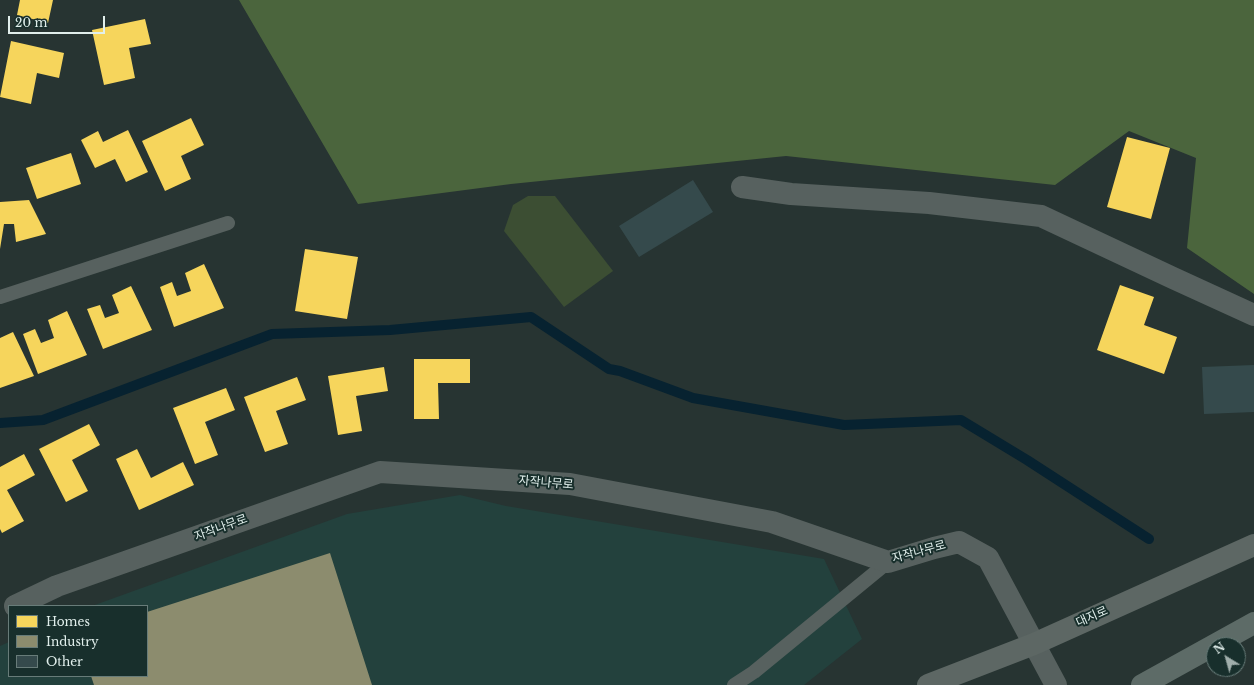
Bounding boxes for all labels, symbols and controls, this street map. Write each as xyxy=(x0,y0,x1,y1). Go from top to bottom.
scale bar xyxy=(10,8,107,34)
text: 20 m xyxy=(15,15,47,30)
street label: 자작나무로 xyxy=(518,473,574,493)
street label: 자작나무로 xyxy=(193,512,249,544)
street label: 자작나무로 xyxy=(890,538,948,566)
street label: 대지로 xyxy=(1074,604,1110,630)
legend xyxy=(8,605,148,677)
text: Homes xyxy=(46,614,90,629)
text: Industry xyxy=(46,634,99,649)
north arrow xyxy=(1206,637,1246,677)
text: N xyxy=(1211,640,1228,657)
text: Other xyxy=(46,654,83,669)

